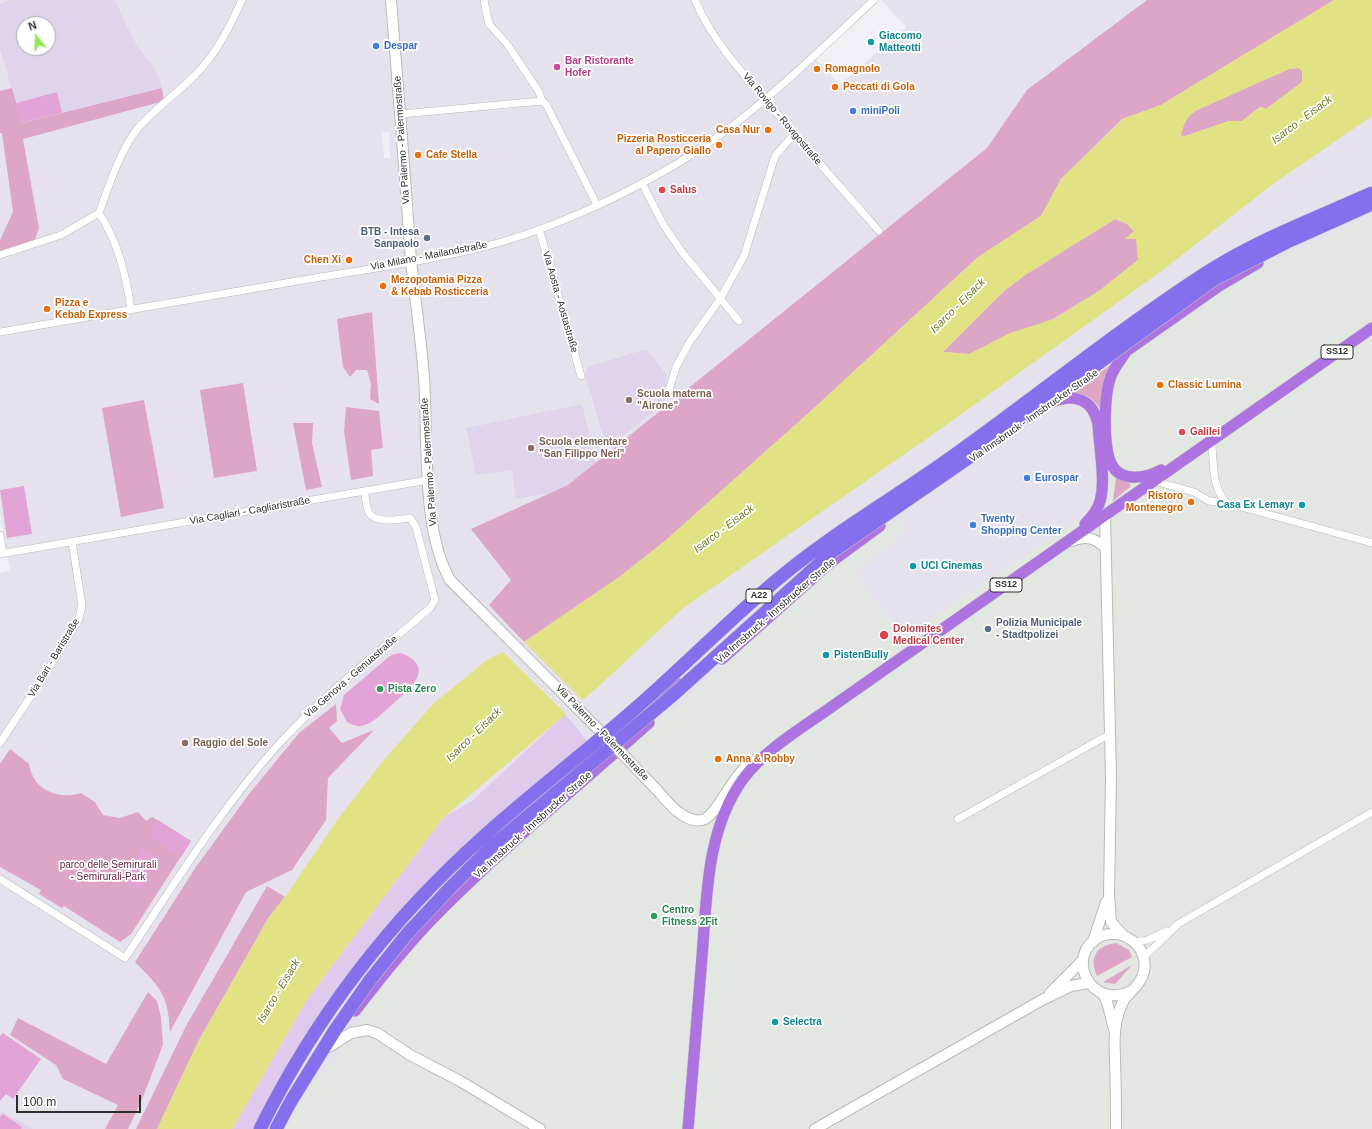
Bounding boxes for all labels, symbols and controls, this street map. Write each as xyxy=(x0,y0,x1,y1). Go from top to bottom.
north arrow xyxy=(16,16,56,56)
text: N xyxy=(27,19,38,33)
place label: Giacomo Matteotti xyxy=(879,30,922,54)
marker: Giacomo Matteotti xyxy=(866,37,876,47)
place label: Despar xyxy=(384,40,418,52)
marker: Despar xyxy=(371,41,381,51)
place label: Bar Ristorante Hofer xyxy=(565,55,634,78)
marker: Bar Ristorante Hofer xyxy=(552,62,562,72)
place label: Romagnolo xyxy=(825,63,880,75)
marker: Romagnolo xyxy=(812,64,822,74)
street label: Via Rovigo - Rovigostraße xyxy=(740,71,824,167)
street label: Via Palermo - Palermostraße xyxy=(392,75,412,205)
place label: Peccati di Gola xyxy=(843,81,915,93)
marker: Peccati di Gola xyxy=(830,82,840,92)
water label: Isarco - Eisack xyxy=(1269,93,1335,147)
place label: miniPoli xyxy=(861,105,900,117)
marker: miniPoli xyxy=(848,106,858,116)
place label: Casa Nur xyxy=(716,124,760,136)
marker: Casa Nur xyxy=(763,125,773,135)
place label: Pizzeria Rosticceria al Papero Giallo xyxy=(617,133,711,156)
marker: Pizzeria Rosticceria al Papero Giallo xyxy=(714,140,724,150)
place label: Cafe Stella xyxy=(426,149,477,161)
marker: Cafe Stella xyxy=(413,150,423,160)
place label: Salus xyxy=(670,184,697,196)
marker: Salus xyxy=(657,185,667,195)
place label: BTB - Intesa Sanpaolo xyxy=(361,226,419,250)
marker: BTB - Intesa Sanpaolo xyxy=(422,233,432,243)
street label: Via Milano - Mailandstraße xyxy=(370,239,488,273)
street label: Via Aosta - Aostastraße xyxy=(540,250,580,354)
place label: Chen Xi xyxy=(304,254,341,266)
marker: Chen Xi xyxy=(344,255,354,265)
place label: Mezopotamia Pizza & Kebab Rosticceria xyxy=(391,274,488,298)
water label: Isarco - Eisack xyxy=(928,276,988,336)
marker: Mezopotamia Pizza & Kebab Rosticceria xyxy=(378,281,388,291)
place label: Pizza e Kebab Express xyxy=(55,297,127,320)
marker: Pizza e Kebab Express xyxy=(42,304,52,314)
road number: SS12 xyxy=(1321,345,1353,359)
street label: Via Innsbruck - Innsbrucker Straße xyxy=(967,367,1101,465)
place label: Classic Lumina xyxy=(1168,379,1241,391)
marker: Classic Lumina xyxy=(1155,380,1165,390)
place label: Scuola materna "Airone" xyxy=(637,388,711,412)
marker: Scuola materna "Airone" xyxy=(624,395,634,405)
street label: Via Palermo - Palermostraße xyxy=(419,397,439,527)
place label: Galilei xyxy=(1190,426,1220,438)
marker: Galilei xyxy=(1177,427,1187,437)
place label: Scuola elementare "San Filippo Neri" xyxy=(539,436,627,460)
marker: Scuola elementare "San Filippo Neri" xyxy=(526,443,536,453)
place label: Eurospar xyxy=(1035,472,1079,484)
marker: Eurospar xyxy=(1022,473,1032,483)
place label: Ristoro Montenegro xyxy=(1126,490,1183,514)
street label: Via Cagliari - Cagliaristraße xyxy=(189,494,311,528)
marker: Ristoro Montenegro xyxy=(1186,497,1196,507)
place label: Casa Ex Lemayr xyxy=(1217,499,1294,511)
marker: Casa Ex Lemayr xyxy=(1297,500,1307,510)
water label: Isarco - Eisack xyxy=(691,502,757,556)
place label: Twenty Shopping Center xyxy=(981,513,1062,536)
marker: Twenty Shopping Center xyxy=(968,520,978,530)
street label: Via Innsbruck - Innsbrucker Straße xyxy=(714,556,838,666)
place label: UCI Cinemas xyxy=(921,560,983,572)
marker: UCI Cinemas xyxy=(908,561,918,571)
road number: SS12 xyxy=(990,578,1022,592)
road number: A22 xyxy=(746,589,772,603)
street label: Via Bari - Baristraße xyxy=(26,616,82,700)
place label: Polizia Municipale - Stadtpolizei xyxy=(996,617,1082,640)
place label: Dolomites Medical Center xyxy=(893,623,964,646)
marker: Polizia Municipale - Stadtpolizei xyxy=(983,624,993,634)
marker: Dolomites Medical Center xyxy=(878,629,890,641)
street label: Via Genova - Genuastraße xyxy=(302,633,400,721)
place label: PistenBully xyxy=(834,649,888,661)
marker: PistenBully xyxy=(821,650,831,660)
place label: Pista Zero xyxy=(388,683,436,695)
street label: Via Palermo - Palermostraße xyxy=(553,683,651,783)
marker: Pista Zero xyxy=(375,684,385,694)
water label: Isarco - Eisack xyxy=(443,705,505,765)
place label: Raggio del Sole xyxy=(193,737,268,749)
marker: Raggio del Sole xyxy=(180,738,190,748)
place label: Anna & Robby xyxy=(726,753,795,765)
marker: Anna & Robby xyxy=(713,754,723,764)
street label: Via Innsbruck - Innsbrucker Straße xyxy=(472,769,594,881)
park label: parco delle Semirurali - Semirurali-Park xyxy=(60,859,156,882)
place label: Centro Fitness 2Fit xyxy=(662,904,718,928)
marker: Centro Fitness 2Fit xyxy=(649,911,659,921)
water label: Isarco - Eisack xyxy=(255,957,303,1025)
place label: Selectra xyxy=(783,1016,822,1028)
marker: Selectra xyxy=(770,1017,780,1027)
scale bar xyxy=(18,1087,143,1113)
text: 100 m xyxy=(23,1095,56,1109)

